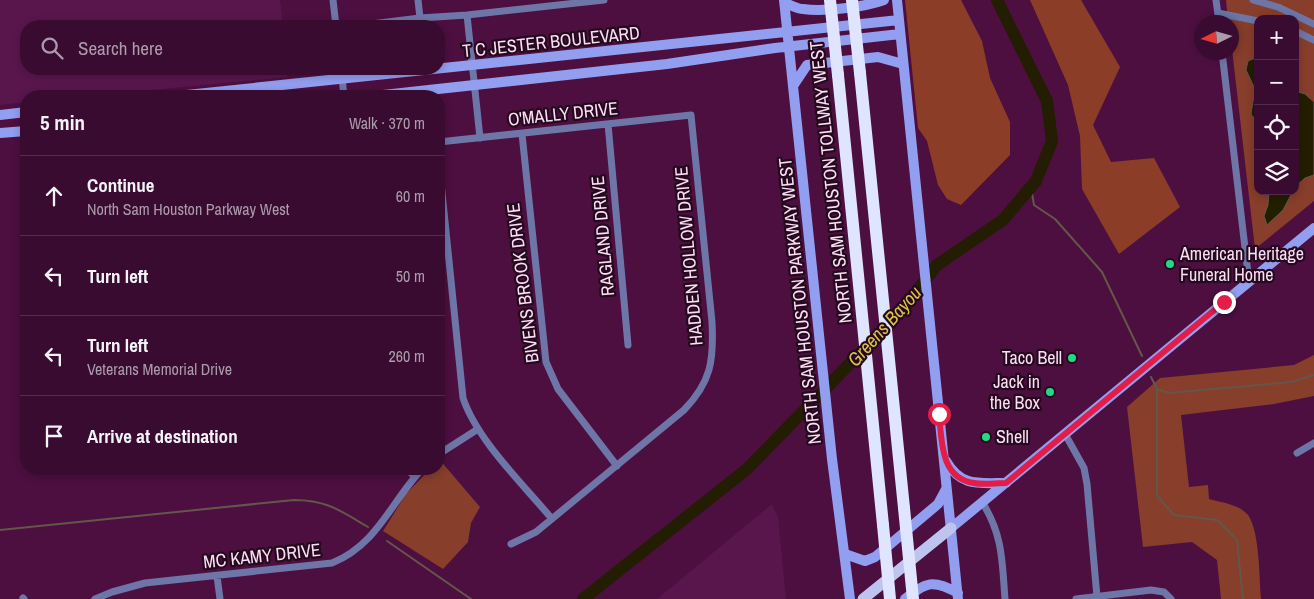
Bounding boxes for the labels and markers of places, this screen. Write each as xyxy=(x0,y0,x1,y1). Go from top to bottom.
place label: American Heritage Funeral Home xyxy=(1179,241,1304,287)
marker: American Heritage Funeral Home xyxy=(1164,258,1176,270)
place label: Taco Bell xyxy=(1002,345,1062,370)
marker: Taco Bell xyxy=(1066,352,1078,364)
place label: Jack in the Box xyxy=(990,369,1041,415)
marker: Jack in the Box xyxy=(1044,386,1056,398)
place label: Shell xyxy=(996,424,1029,449)
marker: Shell xyxy=(980,431,992,443)

